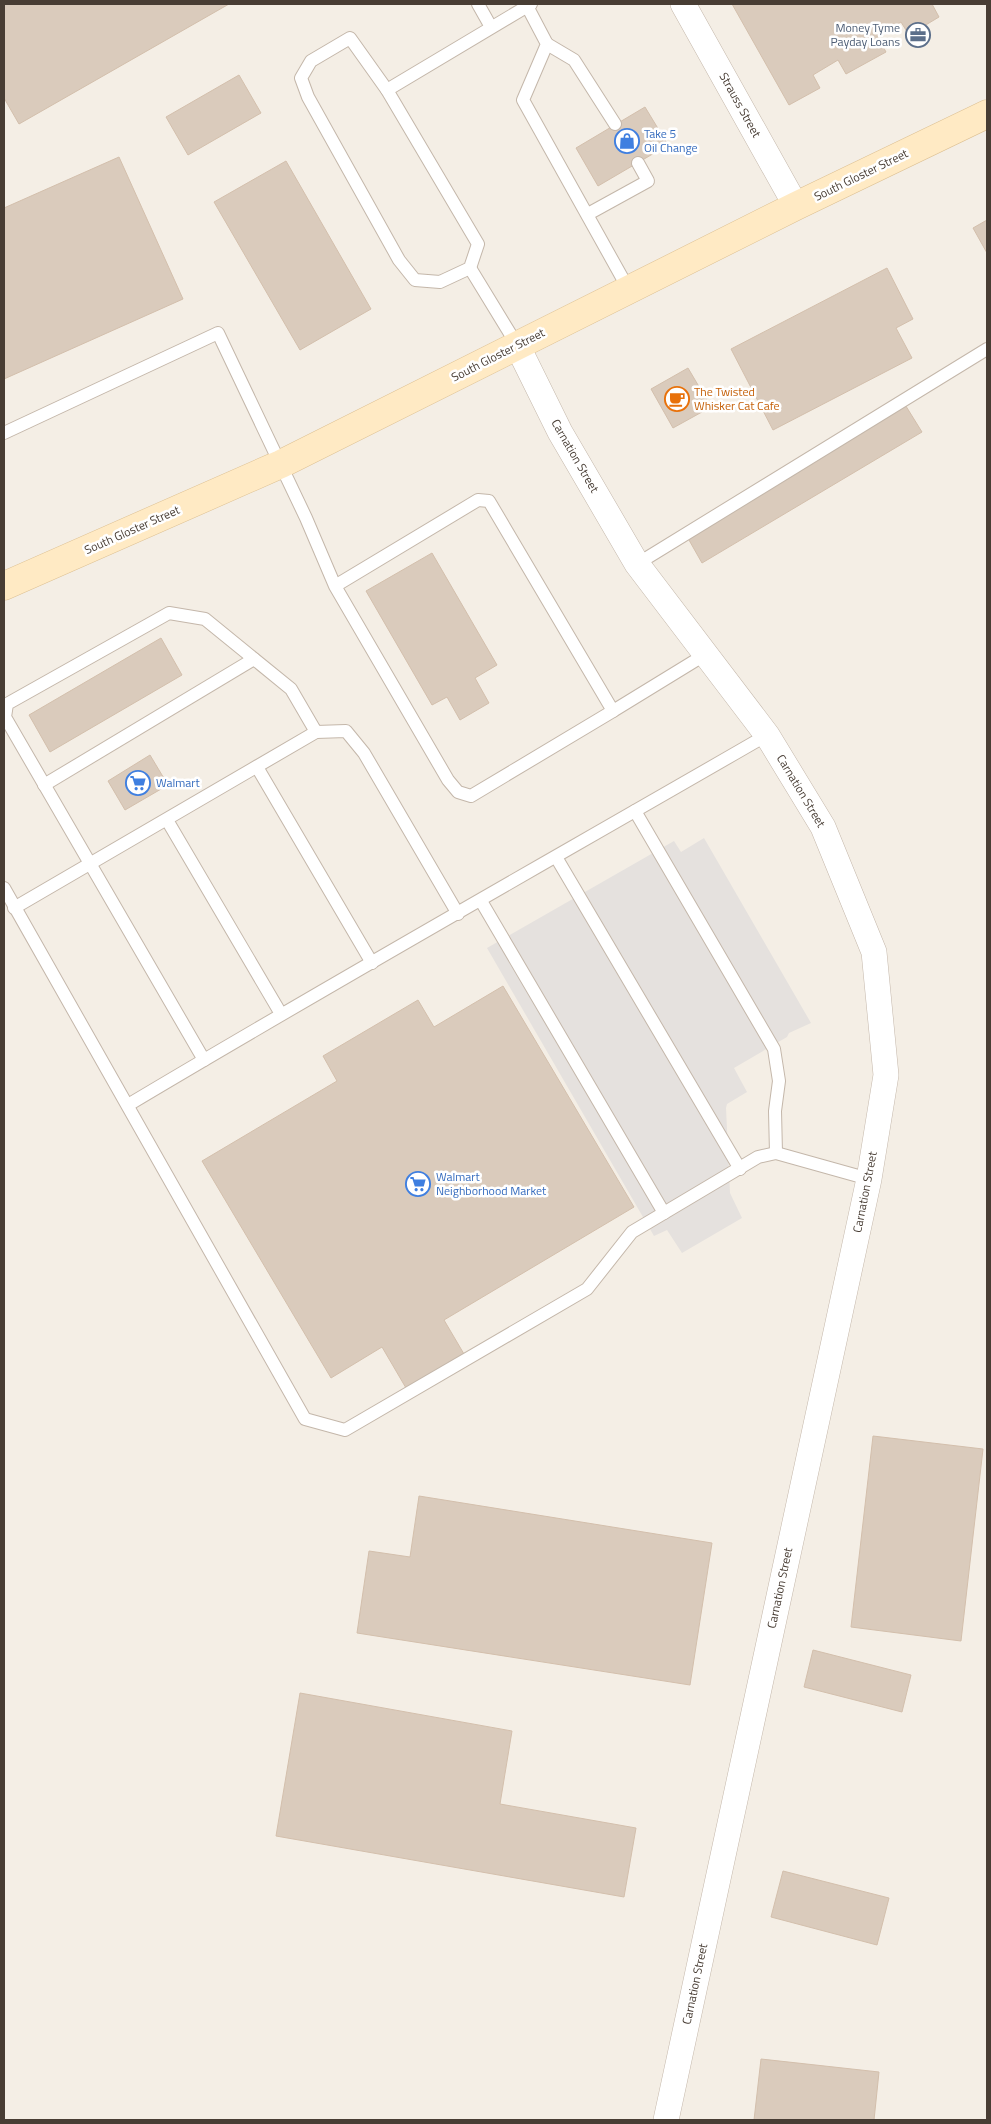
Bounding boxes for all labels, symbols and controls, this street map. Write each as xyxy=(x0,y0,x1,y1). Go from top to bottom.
place label: Money Tyme Payday Loans xyxy=(831,18,900,51)
office icon: Money Tyme Payday Loans xyxy=(905,22,931,48)
street label: Strauss Street xyxy=(715,69,767,141)
place label: Take 5 Oil Change xyxy=(644,124,698,157)
shop icon: Take 5 Oil Change xyxy=(614,128,640,154)
street label: South Gloster Street xyxy=(811,143,912,206)
street label: South Gloster Street xyxy=(448,322,548,386)
place label: The Twisted Whisker Cat Cafe xyxy=(694,382,780,415)
cafe icon: The Twisted Whisker Cat Cafe xyxy=(664,386,690,412)
street label: Carnation Street xyxy=(547,415,605,497)
street label: South Gloster Street xyxy=(81,500,183,559)
street label: Carnation Street xyxy=(772,751,831,832)
supermarket icon: Walmart xyxy=(125,770,151,796)
place label: Walmart xyxy=(156,773,200,792)
street label: Carnation Street xyxy=(847,1149,882,1234)
place label: Walmart Neighborhood Market xyxy=(436,1167,547,1200)
supermarket icon: Walmart Neighborhood Market xyxy=(405,1171,431,1197)
street label: Carnation Street xyxy=(762,1545,798,1630)
street label: Carnation Street xyxy=(677,1941,713,2026)

